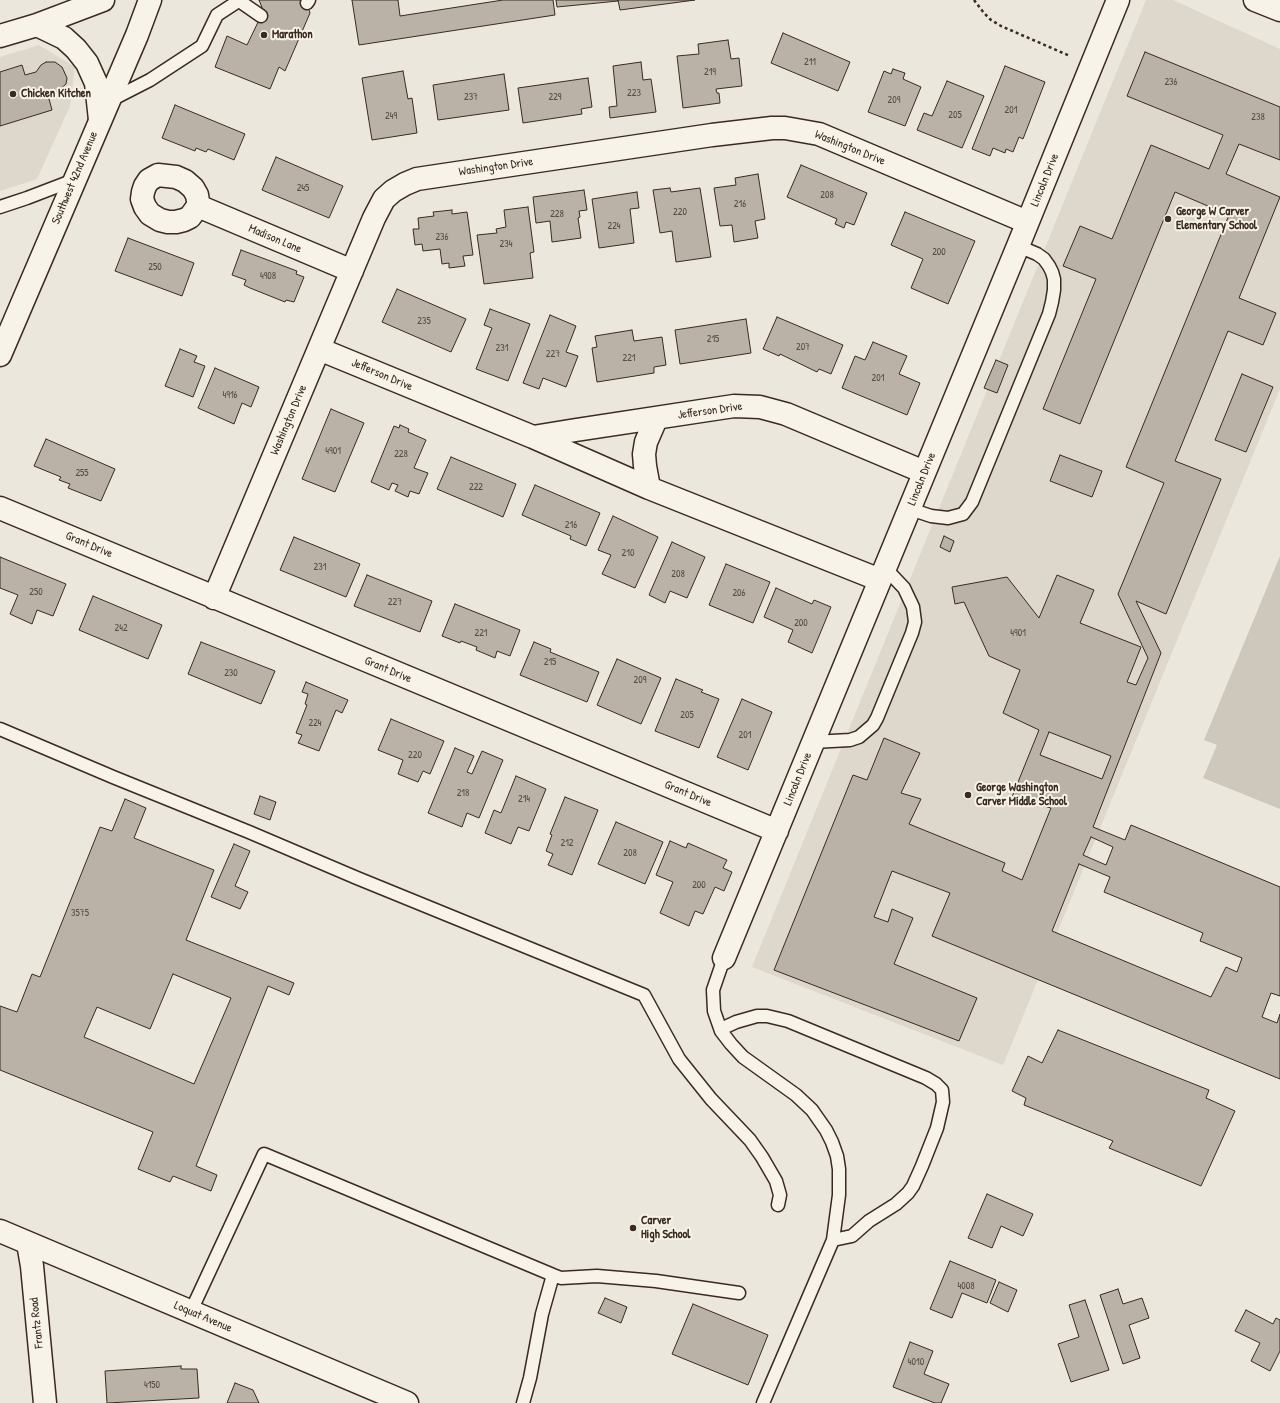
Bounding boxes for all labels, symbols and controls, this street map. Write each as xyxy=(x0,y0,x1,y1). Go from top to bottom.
place label: Marathon xyxy=(272,28,313,42)
marker: Marathon xyxy=(259,30,269,40)
house number: 211 xyxy=(804,56,816,68)
house number: 219 xyxy=(704,66,716,78)
house number: 236 xyxy=(1164,76,1178,88)
place label: Chicken Kitchen xyxy=(21,87,91,101)
house number: 223 xyxy=(627,87,641,99)
marker: Chicken Kitchen xyxy=(8,89,18,99)
house number: 237 xyxy=(464,91,478,103)
house number: 229 xyxy=(548,91,562,103)
house number: 209 xyxy=(888,94,900,106)
house number: 201 xyxy=(1005,104,1017,116)
house number: 205 xyxy=(948,109,962,121)
house number: 249 xyxy=(385,110,397,122)
house number: 238 xyxy=(1251,111,1265,123)
street label: Washington Drive xyxy=(813,127,887,169)
street label: Southwest 42nd Avenue xyxy=(49,129,101,227)
street label: Lincoln Drive xyxy=(1028,151,1062,209)
street label: Washington Drive xyxy=(458,155,534,179)
house number: 245 xyxy=(297,182,309,194)
house number: 208 xyxy=(820,189,834,201)
house number: 216 xyxy=(734,198,746,210)
place label: George W Carver Elementary School xyxy=(1176,205,1257,233)
house number: 220 xyxy=(673,206,687,218)
house number: 228 xyxy=(550,208,564,220)
marker: George W Carver Elementary School xyxy=(1163,214,1173,224)
house number: 224 xyxy=(607,220,621,232)
street label: Madison Lane xyxy=(246,221,304,257)
house number: 236 xyxy=(435,231,449,243)
house number: 234 xyxy=(500,238,512,250)
house number: 200 xyxy=(932,246,946,258)
house number: 250 xyxy=(148,261,162,273)
house number: 4908 xyxy=(260,270,276,282)
house number: 235 xyxy=(417,315,431,327)
house number: 215 xyxy=(707,333,719,345)
house number: 207 xyxy=(796,341,810,353)
house number: 231 xyxy=(496,342,508,354)
house number: 227 xyxy=(546,348,560,360)
house number: 221 xyxy=(623,352,635,364)
street label: Jefferson Drive xyxy=(349,356,415,394)
house number: 201 xyxy=(872,372,884,384)
street label: Washington Drive xyxy=(268,383,310,457)
house number: 4916 xyxy=(222,389,238,401)
street label: Jefferson Drive xyxy=(677,399,743,423)
house number: 4901 xyxy=(325,445,341,457)
house number: 228 xyxy=(394,448,408,460)
street label: Lincoln Drive xyxy=(905,450,939,508)
house number: 255 xyxy=(75,467,89,479)
house number: 222 xyxy=(469,481,483,493)
house number: 216 xyxy=(565,519,577,531)
street label: Grant Drive xyxy=(63,529,115,561)
house number: 210 xyxy=(622,547,634,559)
house number: 231 xyxy=(314,561,326,573)
house number: 208 xyxy=(671,568,685,580)
house number: 250 xyxy=(29,586,43,598)
house number: 206 xyxy=(732,587,746,599)
house number: 227 xyxy=(388,596,402,608)
house number: 200 xyxy=(794,617,808,629)
house number: 242 xyxy=(114,622,128,634)
house number: 221 xyxy=(475,627,487,639)
house number: 4901 xyxy=(1010,627,1026,639)
street label: Grant Drive xyxy=(362,654,414,686)
house number: 215 xyxy=(544,656,556,668)
house number: 230 xyxy=(224,667,238,679)
house number: 209 xyxy=(634,674,646,686)
house number: 205 xyxy=(680,709,694,721)
house number: 224 xyxy=(308,717,322,729)
house number: 201 xyxy=(739,729,751,741)
house number: 220 xyxy=(408,749,422,761)
street label: Lincoln Drive xyxy=(781,750,815,808)
street label: Grant Drive xyxy=(662,778,714,810)
place label: George Washington Carver Middle School xyxy=(976,781,1067,809)
house number: 218 xyxy=(457,787,469,799)
marker: George Washington Carver Middle School xyxy=(963,790,973,800)
house number: 214 xyxy=(518,793,530,805)
house number: 212 xyxy=(561,837,573,849)
house number: 208 xyxy=(623,847,637,859)
house number: 200 xyxy=(692,879,706,891)
house number: 3575 xyxy=(71,907,89,919)
place label: Carver High School xyxy=(641,1214,691,1242)
marker: Carver High School xyxy=(628,1223,638,1233)
house number: 4008 xyxy=(957,1280,975,1292)
street label: Frantz Road xyxy=(27,1297,47,1349)
street label: Loquat Avenue xyxy=(172,1298,234,1336)
house number: 4010 xyxy=(908,1356,924,1368)
house number: 4150 xyxy=(144,1379,160,1391)

